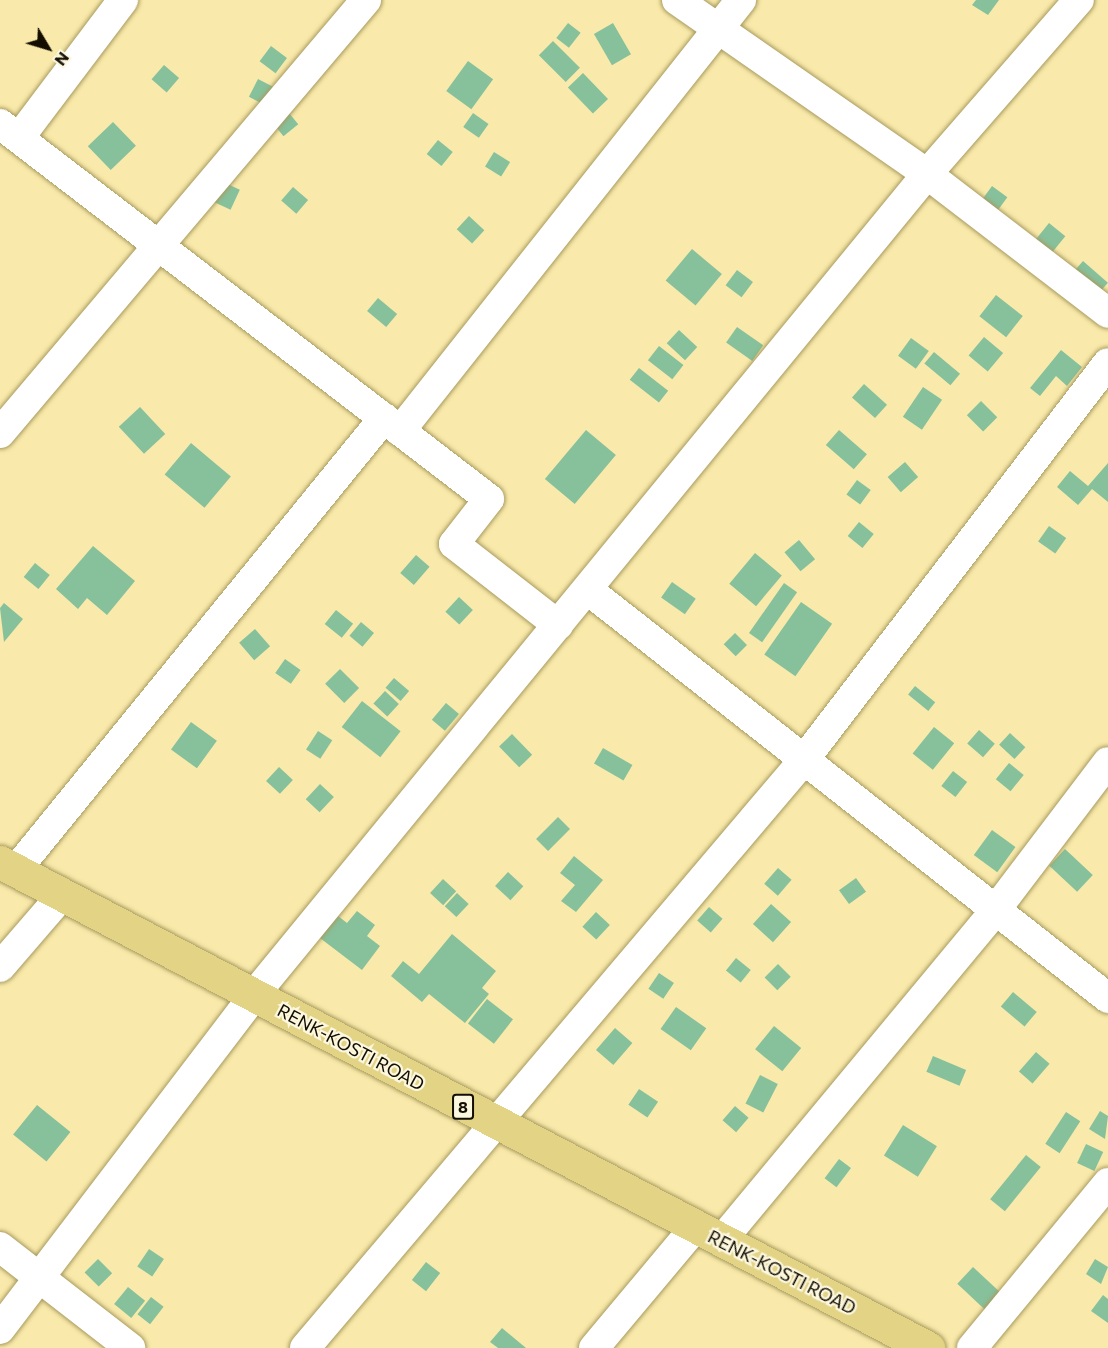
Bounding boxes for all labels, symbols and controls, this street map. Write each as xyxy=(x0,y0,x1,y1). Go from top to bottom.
north arrow xyxy=(18,18,78,78)
text: N xyxy=(51,49,74,70)
street label: RENK-KOSTI ROAD xyxy=(274,999,428,1095)
road number: 8 xyxy=(451,1094,475,1120)
street label: RENK-KOSTI ROAD xyxy=(704,1225,860,1319)

